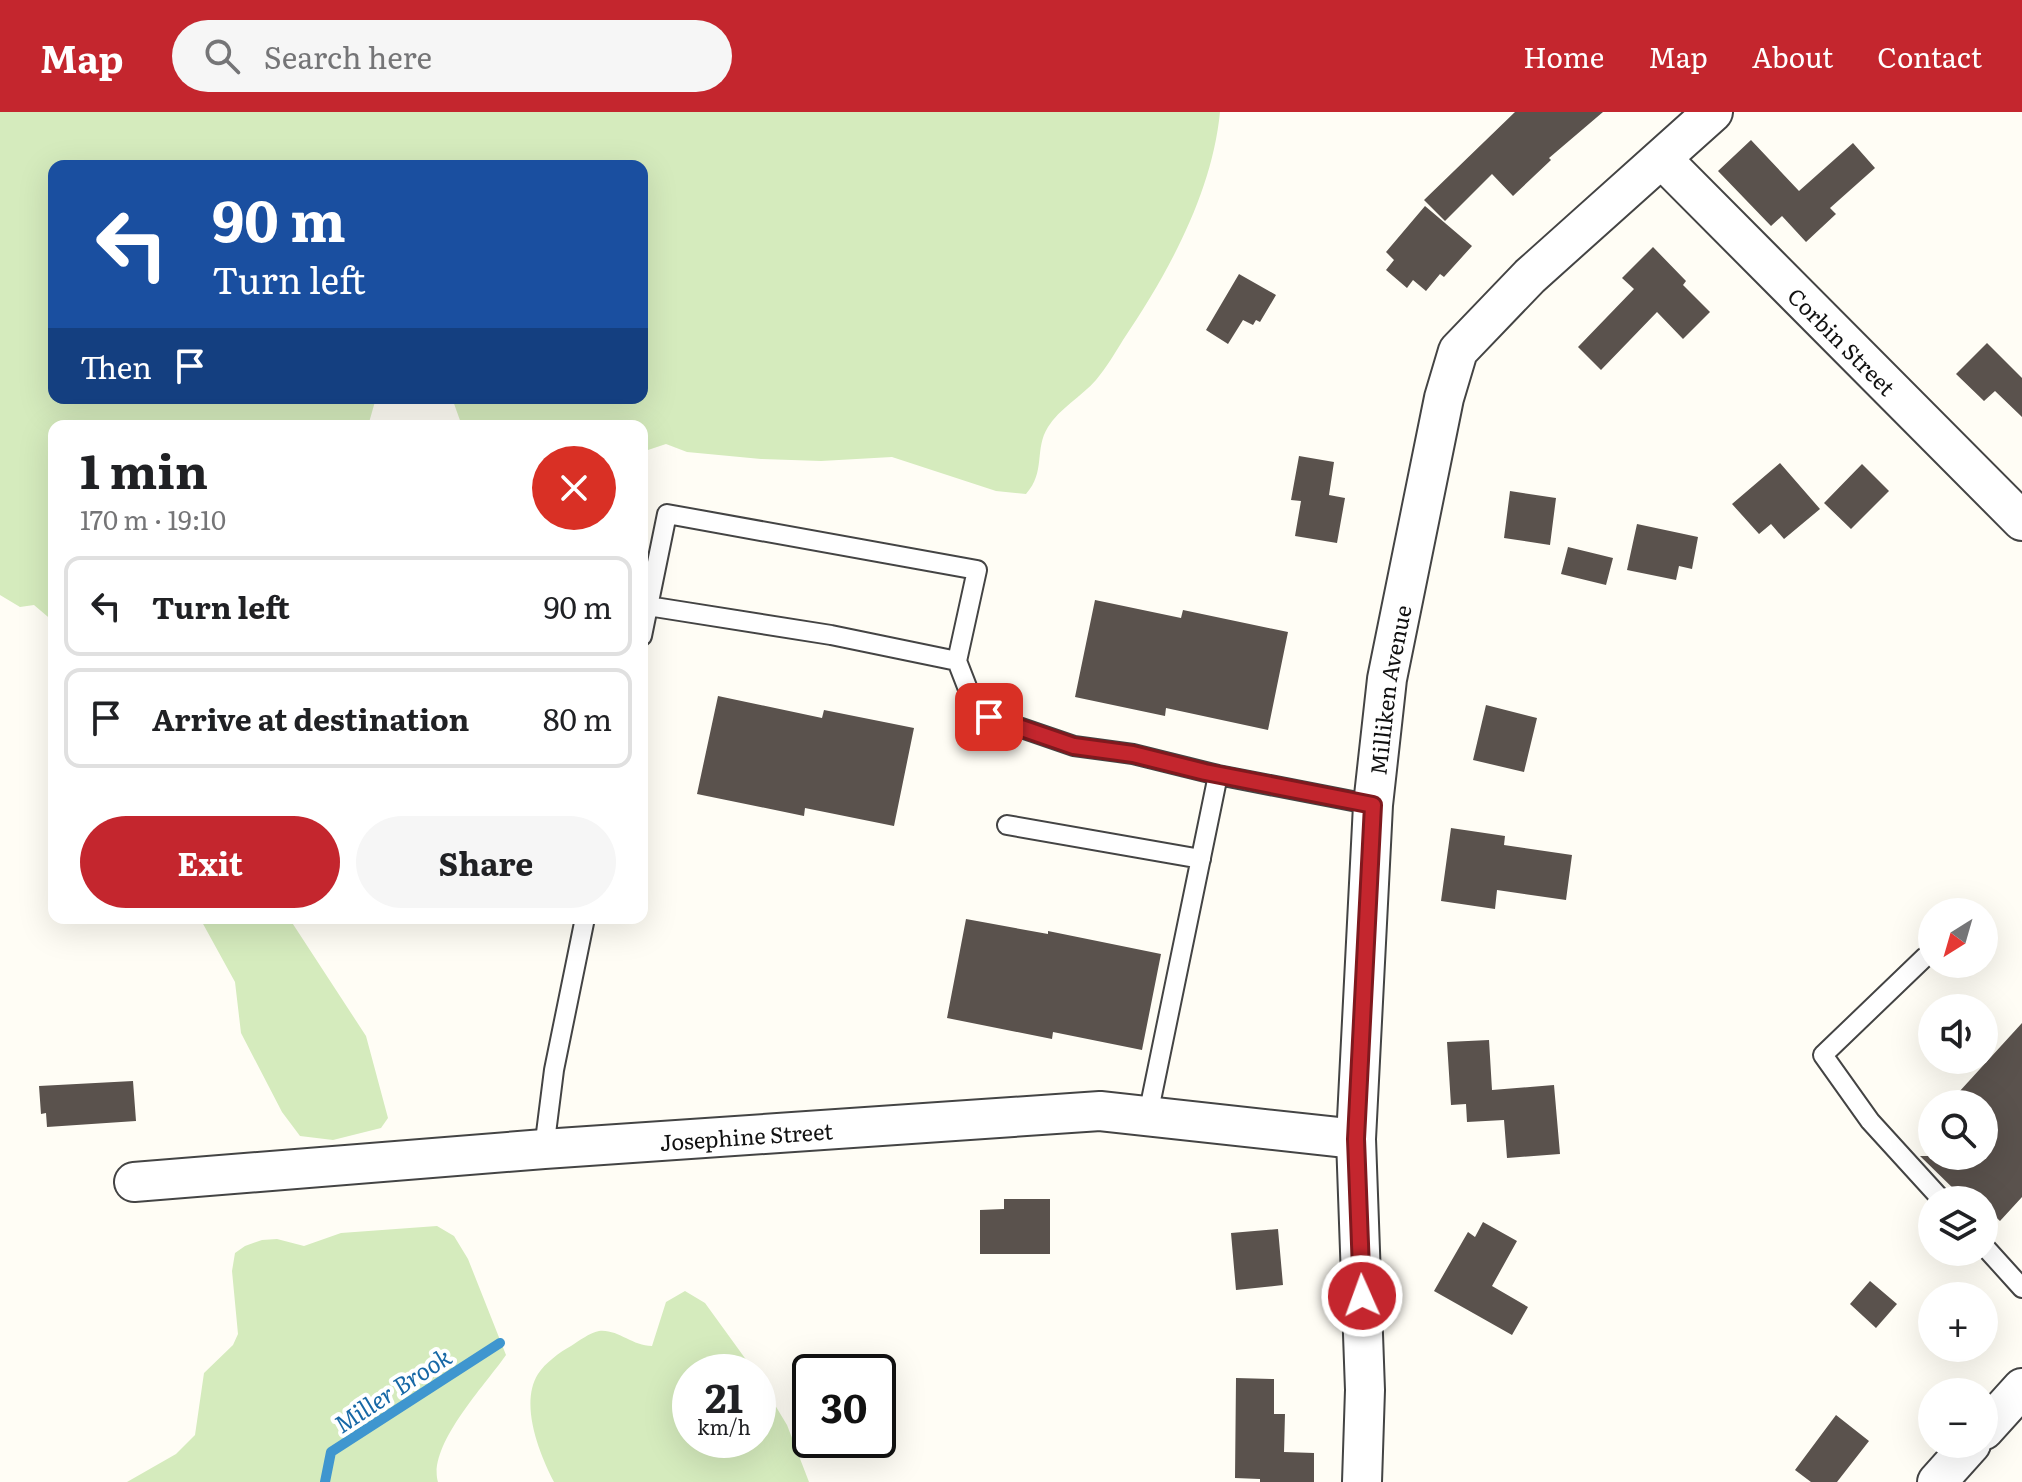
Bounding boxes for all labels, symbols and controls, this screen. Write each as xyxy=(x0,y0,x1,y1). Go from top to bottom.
search box xyxy=(172,20,732,92)
text: Map xyxy=(40,28,124,85)
icon: search xyxy=(200,34,244,78)
text: Search here xyxy=(264,34,432,78)
text: Home xyxy=(1523,35,1604,77)
text: Map xyxy=(1648,35,1708,77)
text: About xyxy=(1752,35,1833,77)
text: Contact xyxy=(1877,35,1982,77)
text: 90 m xyxy=(212,176,346,259)
icon: left xyxy=(80,192,184,296)
text: Turn left xyxy=(212,252,366,305)
street label: Corbin Street xyxy=(1781,279,1904,402)
text: Then xyxy=(80,344,152,388)
icon: arrive xyxy=(168,344,212,388)
text: 1 min xyxy=(80,433,208,504)
button: close xyxy=(532,446,616,530)
text: 170 m · 19:10 xyxy=(80,499,226,538)
icon: left xyxy=(84,584,128,628)
text: Turn left xyxy=(152,584,290,628)
text: 90 m xyxy=(544,584,612,628)
street label: Milliken Avenue xyxy=(1360,602,1418,777)
pin xyxy=(955,683,1023,751)
icon: arrive xyxy=(967,695,1011,739)
icon: arrive xyxy=(84,696,128,740)
text: Arrive at destination xyxy=(152,696,469,740)
text: 80 m xyxy=(543,696,612,740)
button: Exit xyxy=(80,816,340,908)
button: Share xyxy=(356,816,616,908)
north arrow xyxy=(1918,898,1998,978)
map controls xyxy=(1918,898,1998,1458)
button: sound xyxy=(1918,994,1998,1074)
button: search xyxy=(1918,1090,1998,1170)
street label: Josephine Street xyxy=(659,1113,834,1158)
button: layers xyxy=(1918,1186,1998,1266)
position arrow xyxy=(1320,1254,1404,1338)
button: + xyxy=(1918,1282,1998,1362)
water label: Miller Brook xyxy=(327,1338,458,1440)
speed limit sign: 30 xyxy=(792,1354,896,1458)
text: 21 xyxy=(705,1366,743,1425)
button: − xyxy=(1918,1378,1998,1458)
text: km/h xyxy=(697,1411,751,1441)

